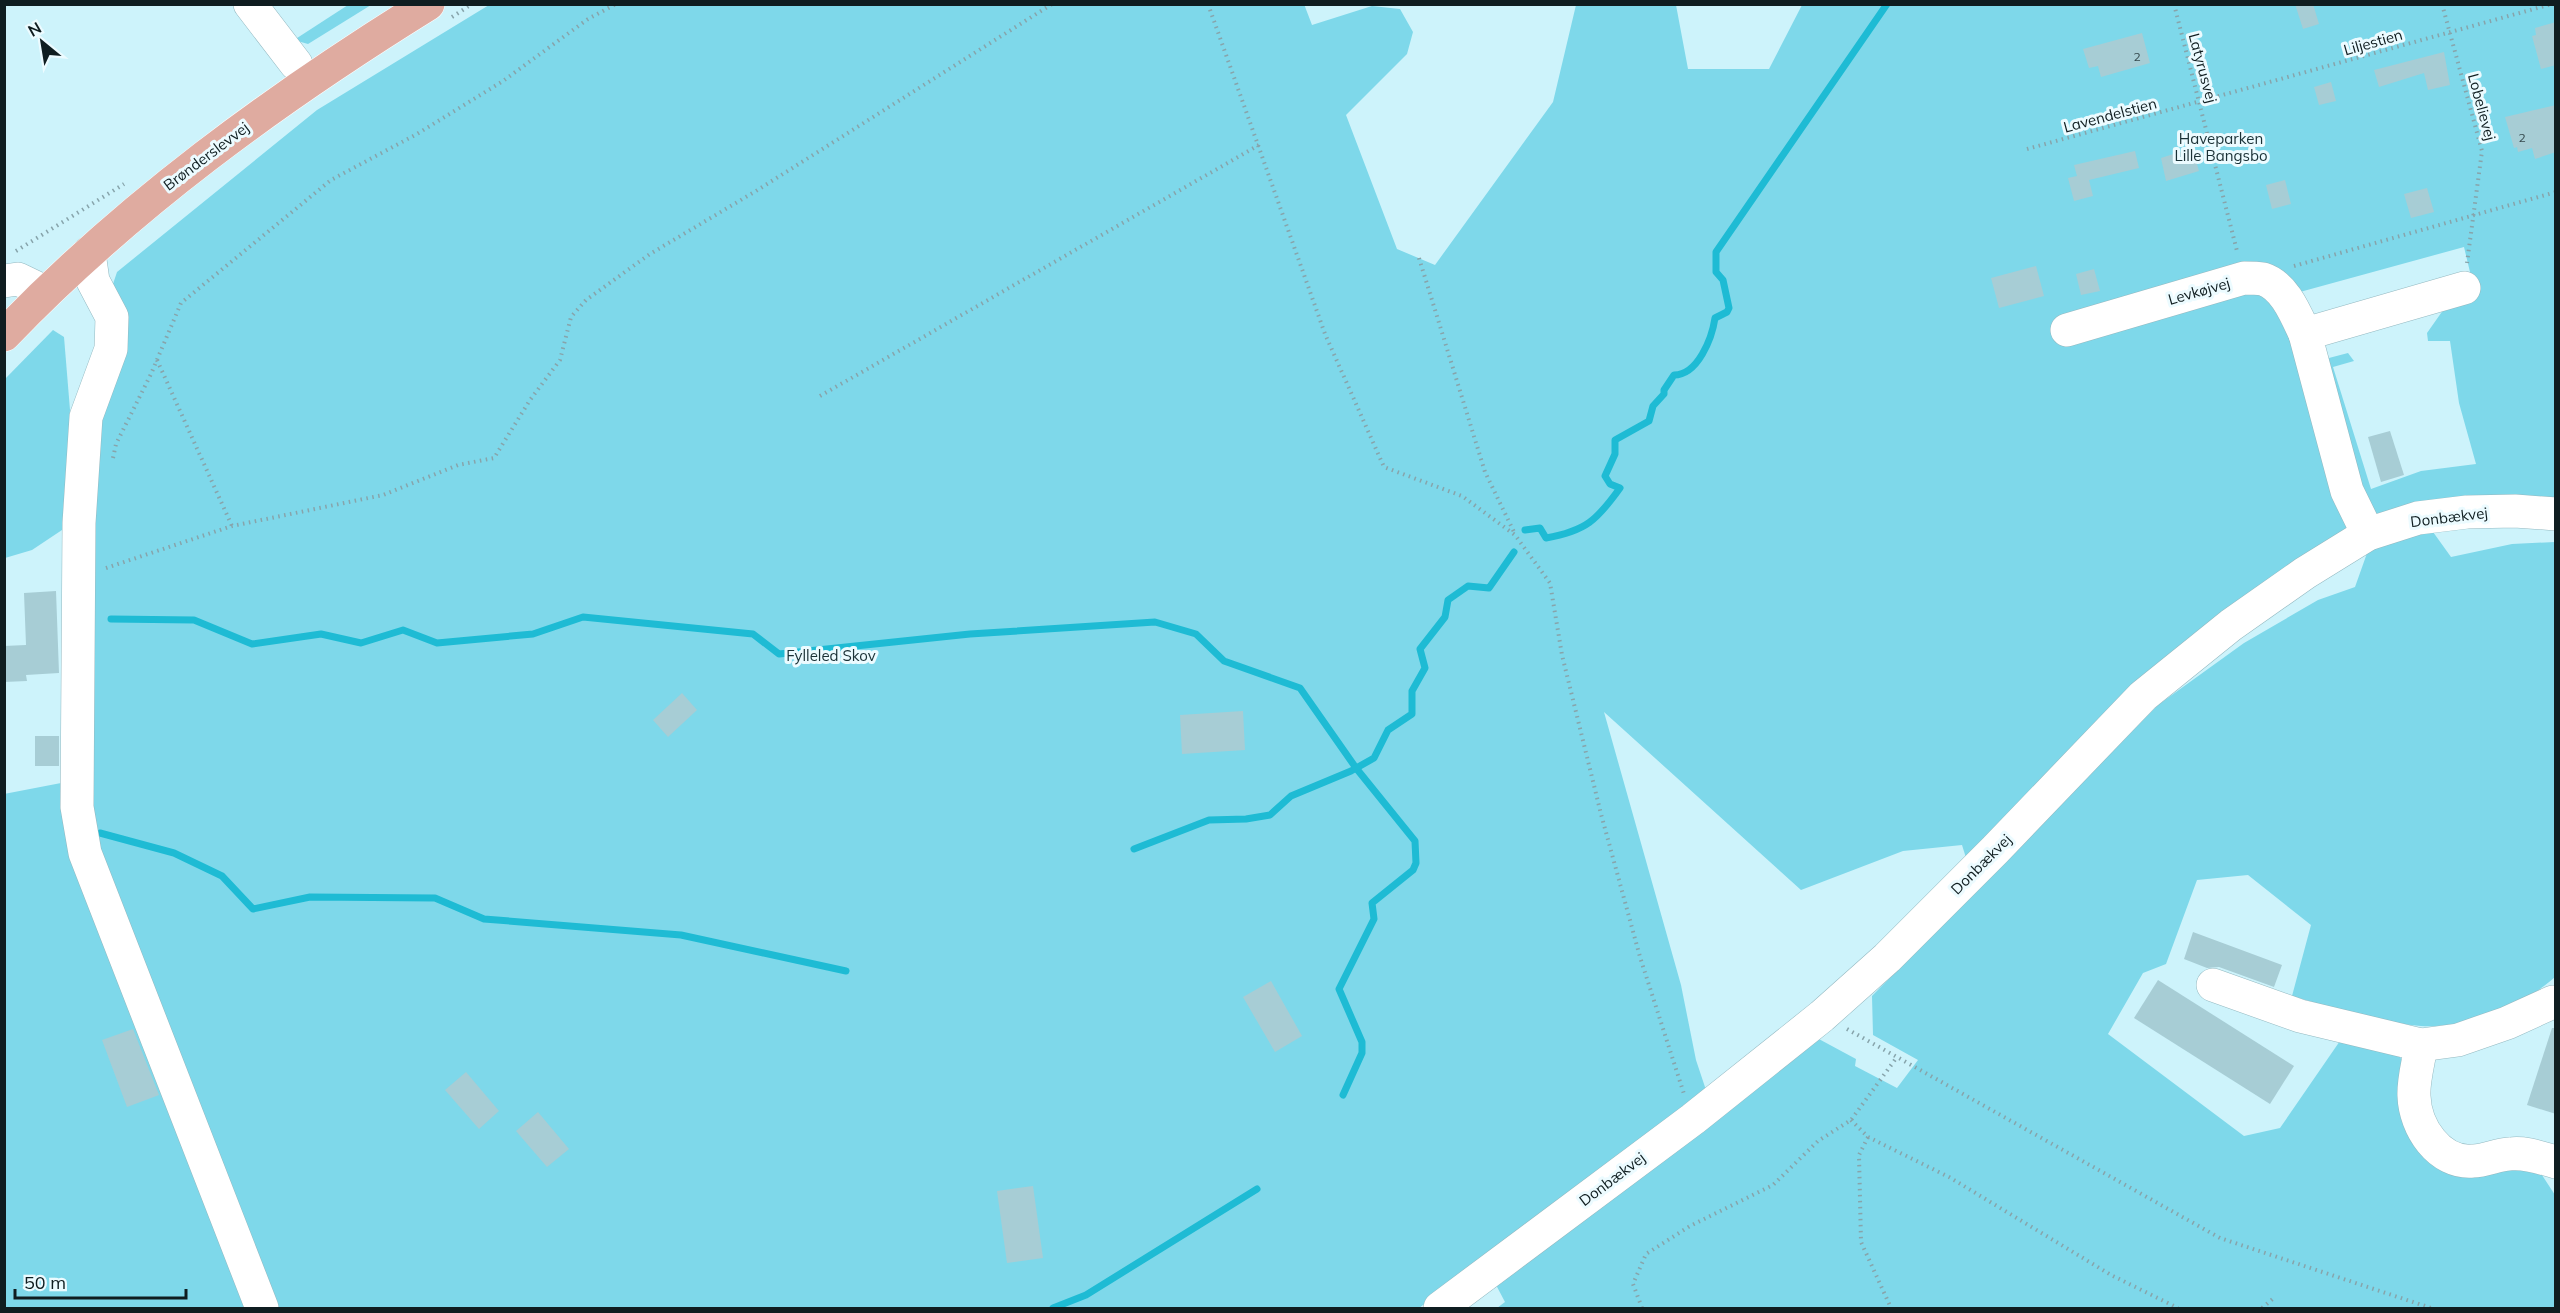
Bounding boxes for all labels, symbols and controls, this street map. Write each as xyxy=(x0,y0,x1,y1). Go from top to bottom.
north arrow xyxy=(12,12,72,72)
text: N xyxy=(24,17,45,41)
street label: Liljestien xyxy=(2341,25,2405,59)
street label: Latyrusvej xyxy=(2185,31,2221,105)
house number: 2 xyxy=(2133,49,2141,64)
street label: Lobelievej xyxy=(2464,71,2500,143)
street label: Lavendelstien xyxy=(2061,93,2159,137)
street label: Brønderslevvej xyxy=(159,118,253,194)
park label: Haveparken Lille Bangsbo xyxy=(2174,129,2268,165)
house number: 2 xyxy=(2518,130,2526,145)
street label: Levkøjvej xyxy=(2166,273,2232,309)
street label: Donbækvej xyxy=(2409,503,2489,531)
park label: Fylleled Skov xyxy=(786,646,876,665)
street label: Donbækvej xyxy=(1947,830,2015,898)
street label: Donbækvej xyxy=(1575,1148,1649,1210)
scale bar xyxy=(15,1262,186,1300)
text: 50 m xyxy=(24,1271,66,1294)

